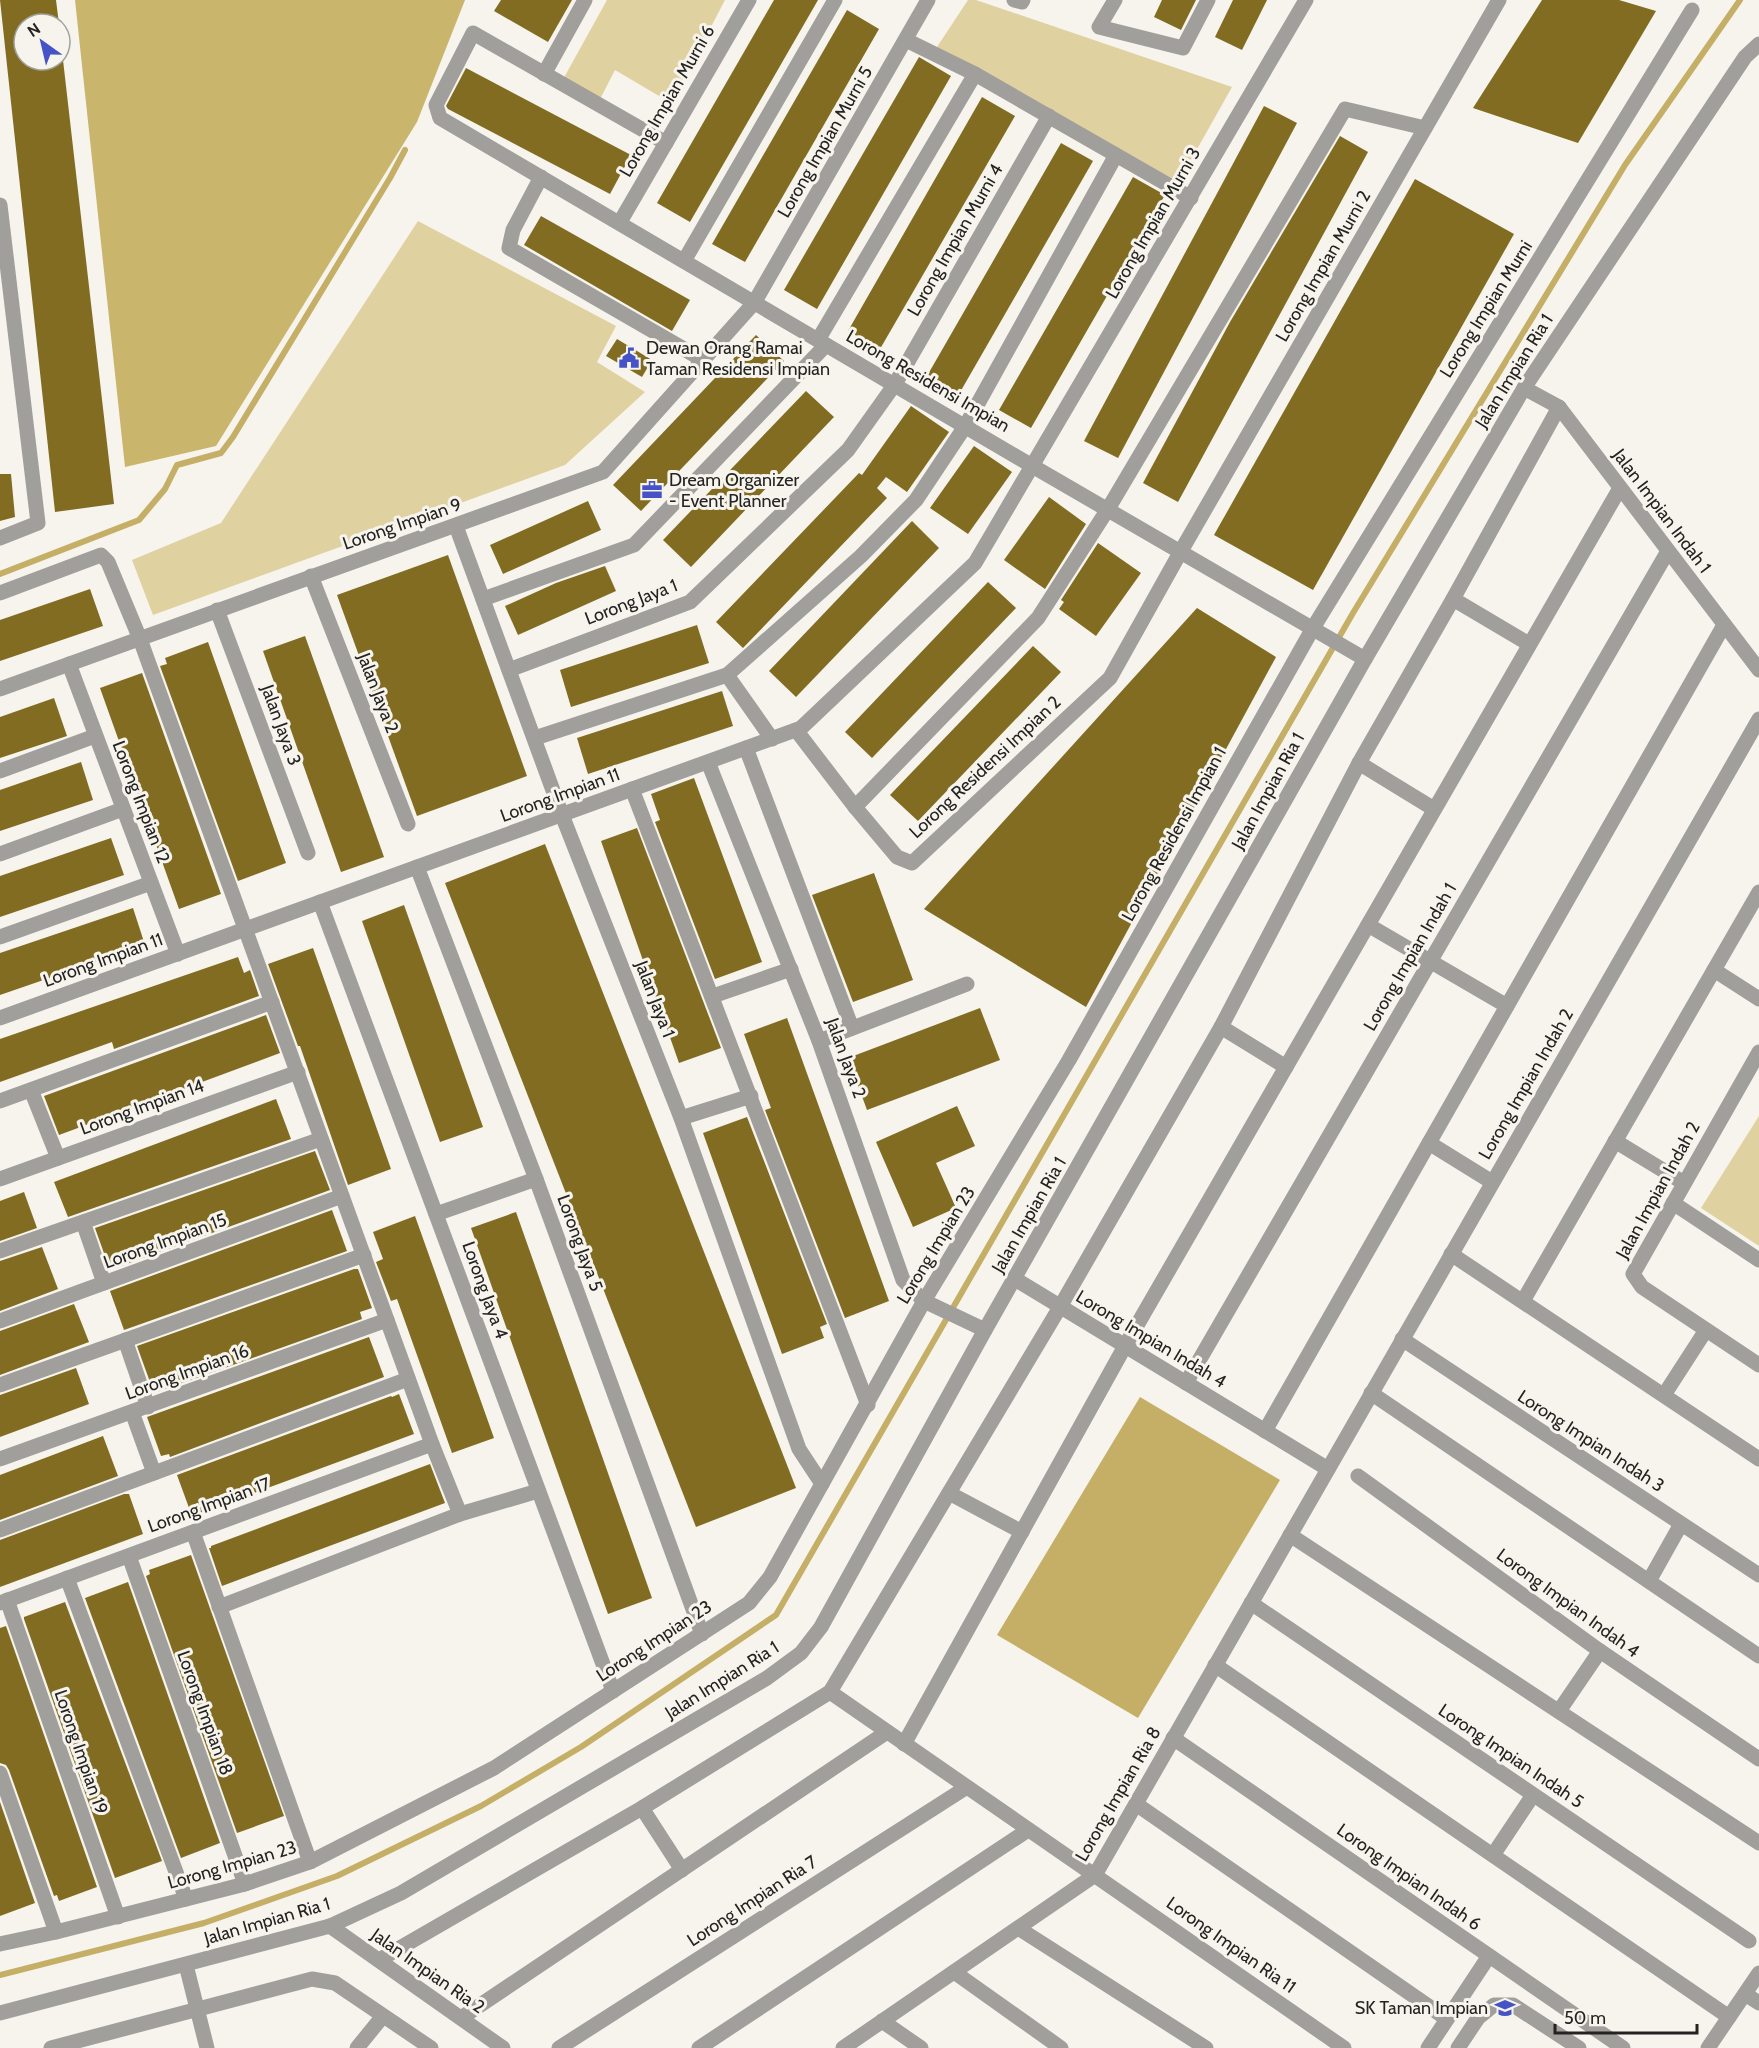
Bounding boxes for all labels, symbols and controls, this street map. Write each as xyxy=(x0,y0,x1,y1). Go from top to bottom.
north arrow xyxy=(12,12,72,72)
text: N xyxy=(24,19,44,41)
street label: Lorong Impian Murni 6 xyxy=(615,21,719,181)
street label: Lorong Impian Murni 5 xyxy=(773,62,877,222)
street label: Lorong Impian Murni 3 xyxy=(1101,143,1205,303)
street label: Lorong Impian Murni 4 xyxy=(903,160,1007,320)
street label: Lorong Impian Murni 2 xyxy=(1271,187,1375,345)
street label: Lorong Impian Murni xyxy=(1435,236,1537,382)
street label: Jalan Impian Ria 1 xyxy=(1470,310,1558,433)
street label: Lorong Residensi Impian xyxy=(842,325,1014,437)
place label: Dewan Orang Ramai Taman Residensi Impian xyxy=(646,337,830,380)
public building icon: Dewan Orang Ramai Taman Residensi Impian xyxy=(617,346,641,370)
street label: Jalan Impian Indah 1 xyxy=(1608,444,1716,577)
place label: Dream Organizer - Event Planner xyxy=(669,469,799,512)
office icon: Dream Organizer - Event Planner xyxy=(640,478,664,502)
street label: Lorong Impian 9 xyxy=(340,493,464,555)
street label: Lorong Jaya 1 xyxy=(582,574,680,630)
street label: Jalan Jaya 2 xyxy=(352,649,403,736)
street label: Jalan Jaya 3 xyxy=(256,681,306,768)
street label: Lorong Residensi Impian 2 xyxy=(905,691,1065,843)
street label: Jalan Impian Ria 1 xyxy=(1226,729,1309,854)
street label: Lorong Impian 12 xyxy=(108,738,174,866)
street label: Lorong Residensi Impian 1 xyxy=(1117,743,1231,925)
street label: Lorong Impian 11 xyxy=(497,763,623,827)
street label: Lorong Impian Indah 1 xyxy=(1359,879,1461,1035)
street label: Lorong Impian 11 xyxy=(40,928,166,992)
street label: Jalan Jaya 1 xyxy=(630,957,680,1040)
street label: Lorong Impian Indah 2 xyxy=(1474,1005,1578,1163)
street label: Jalan Jaya 2 xyxy=(821,1014,871,1101)
street label: Lorong Impian 14 xyxy=(77,1074,207,1140)
street label: Jalan Impian Indah 2 xyxy=(1611,1118,1705,1263)
street label: Jalan Impian Ria 1 xyxy=(986,1153,1071,1278)
street label: Lorong Impian 23 xyxy=(892,1182,980,1308)
street label: Lorong Jaya 5 xyxy=(552,1192,608,1294)
street label: Lorong Impian 15 xyxy=(100,1209,230,1273)
street label: Lorong Jaya 4 xyxy=(457,1238,513,1342)
street label: Lorong Impian Indah 4 xyxy=(1072,1285,1230,1393)
street label: Lorong Impian 16 xyxy=(122,1339,252,1405)
street label: Lorong Impian Indah 3 xyxy=(1513,1385,1669,1497)
street label: Lorong Impian 17 xyxy=(145,1473,273,1537)
street label: Lorong Impian Indah 4 xyxy=(1492,1544,1644,1662)
street label: Lorong Impian 23 xyxy=(592,1596,716,1686)
street label: Jalan Impian Ria 1 xyxy=(660,1636,783,1724)
street label: Lorong Impian 18 xyxy=(172,1648,238,1778)
street label: Lorong Impian 19 xyxy=(49,1687,113,1817)
street label: Lorong Impian Indah 5 xyxy=(1434,1699,1588,1813)
street label: Lorong Impian Ria 8 xyxy=(1070,1723,1166,1865)
street label: Lorong Impian Indah 6 xyxy=(1333,1819,1485,1935)
street label: Lorong Impian 23 xyxy=(165,1836,299,1894)
street label: Lorong Impian Ria 7 xyxy=(683,1851,821,1951)
street label: Lorong Impian Ria 11 xyxy=(1162,1892,1300,1998)
street label: Jalan Impian Ria 1 xyxy=(201,1893,332,1950)
street label: Jalan Impian Ria 2 xyxy=(366,1923,489,2018)
school or university icon: SK Taman Impian xyxy=(1493,1996,1517,2020)
place label: SK Taman Impian xyxy=(1355,1997,1488,2019)
scale bar xyxy=(1555,1997,1698,2035)
text: 50 m xyxy=(1564,2007,1606,2029)

